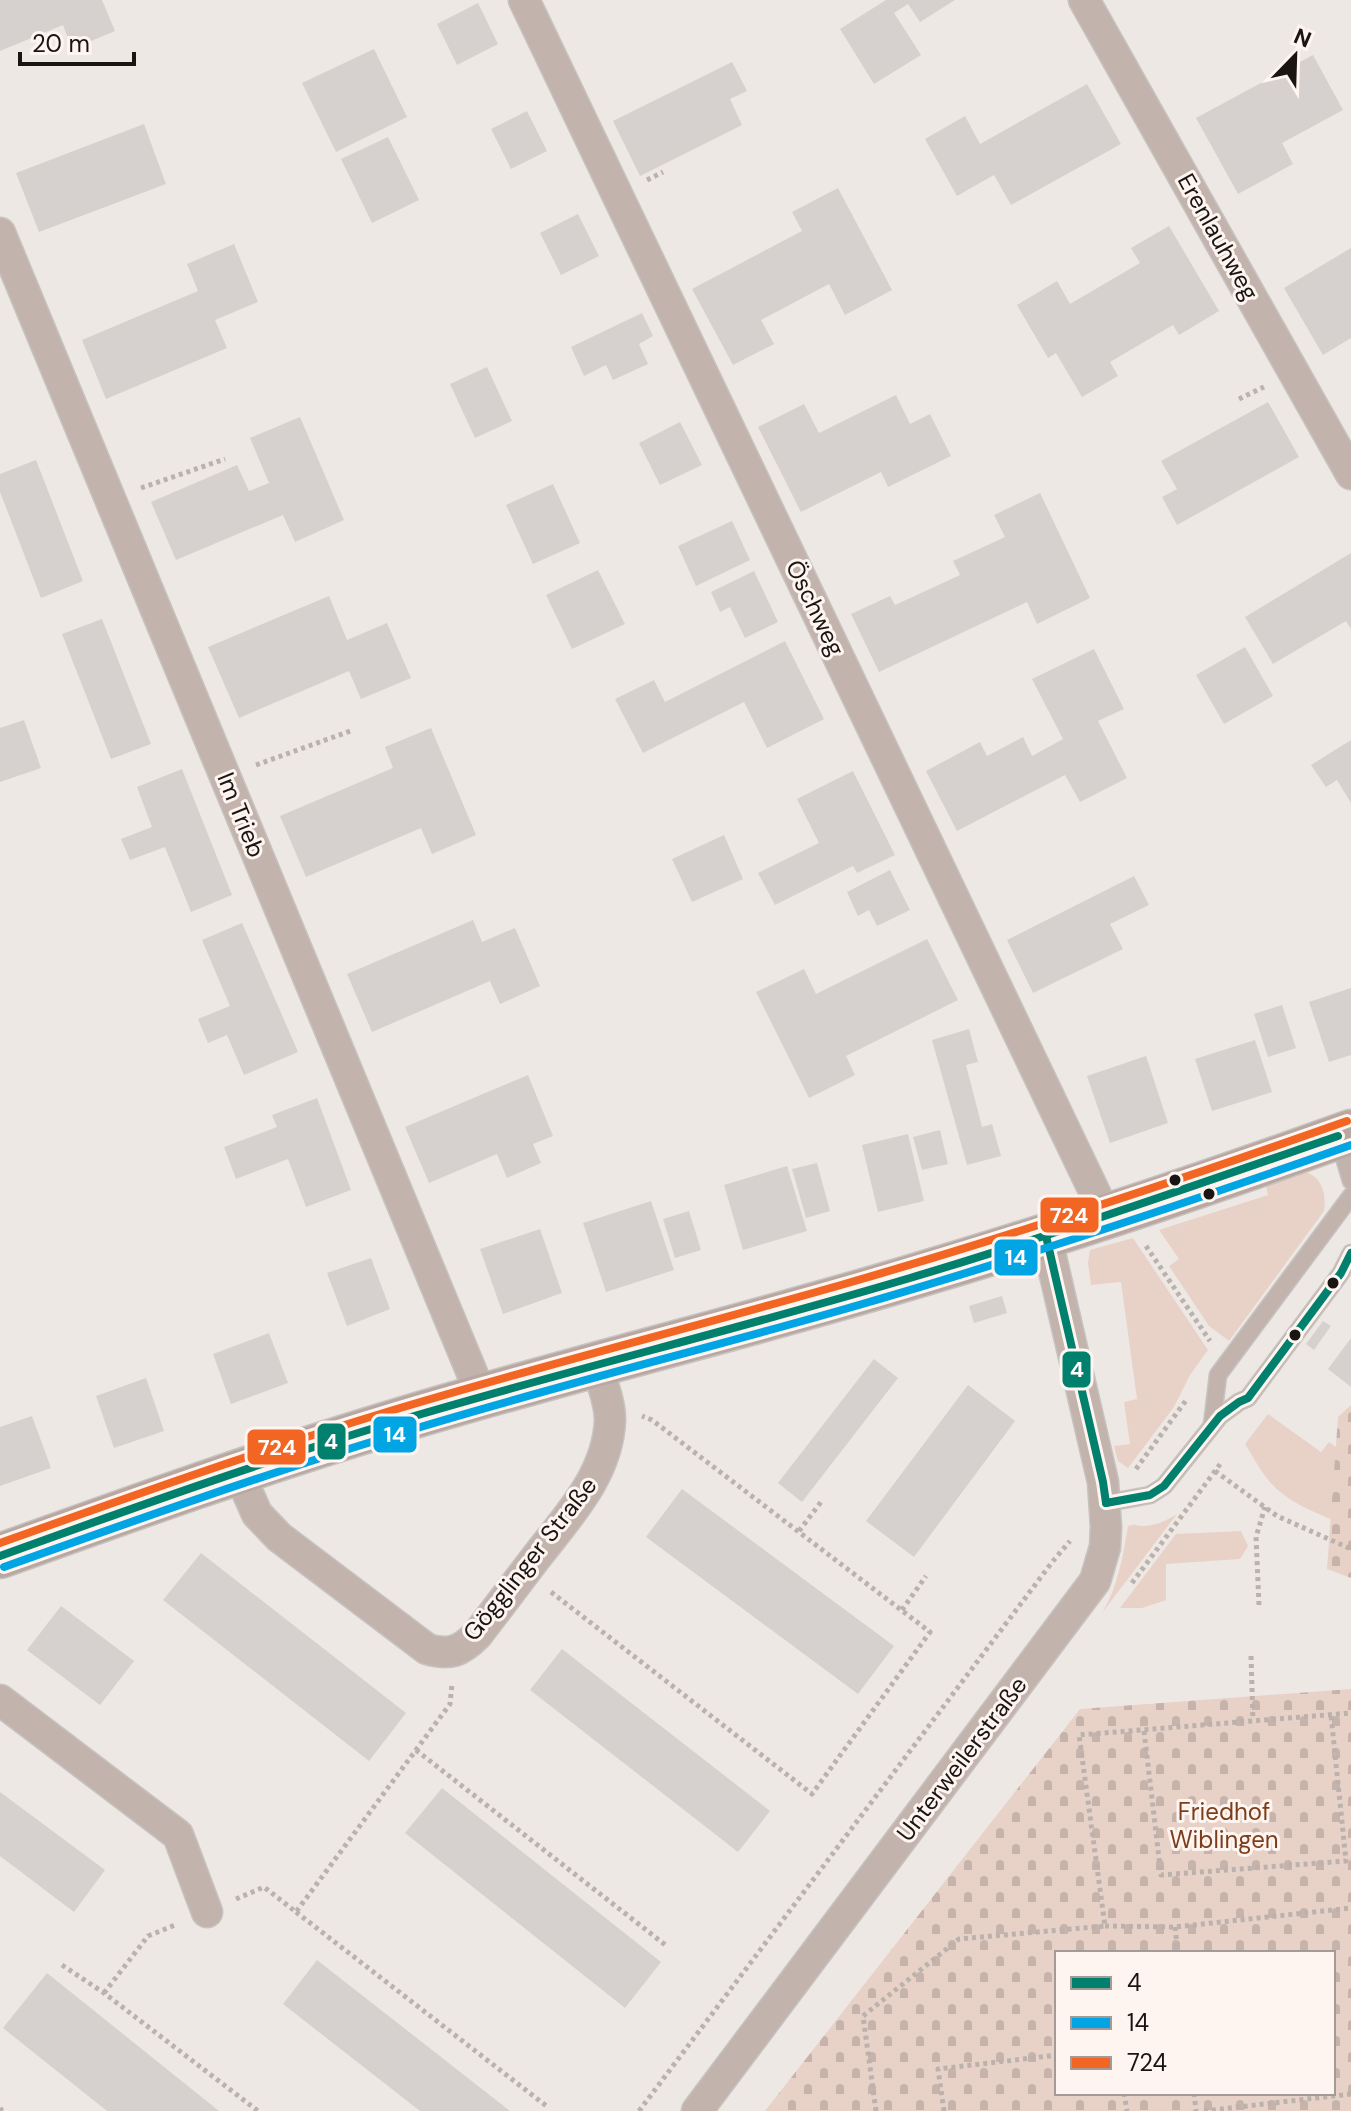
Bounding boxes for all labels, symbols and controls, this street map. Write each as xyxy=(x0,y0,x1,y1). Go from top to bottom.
scale bar xyxy=(20,16,134,66)
north arrow xyxy=(1255,16,1335,96)
text: N xyxy=(1290,22,1316,55)
text: 20 m xyxy=(32,28,90,59)
street label: Erenlauhweg xyxy=(1171,168,1266,306)
street label: Öschweg xyxy=(779,555,852,661)
street label: Im Trieb xyxy=(210,768,272,862)
unlabelled marker xyxy=(1167,1172,1183,1188)
unlabelled marker xyxy=(1201,1186,1217,1202)
line badge: 724 xyxy=(1039,1196,1100,1234)
text: 724 xyxy=(1050,1201,1088,1230)
line badge: 14 xyxy=(993,1238,1039,1277)
text: 14 xyxy=(1005,1243,1027,1272)
unlabelled marker xyxy=(1325,1275,1341,1291)
unlabelled marker xyxy=(1287,1327,1303,1343)
line badge: 4 xyxy=(1061,1350,1092,1389)
text: 4 xyxy=(1070,1355,1084,1384)
line badge: 14 xyxy=(372,1415,418,1454)
text: 14 xyxy=(384,1420,406,1449)
line badge: 4 xyxy=(316,1422,347,1461)
text: 4 xyxy=(324,1427,338,1456)
line badge: 724 xyxy=(246,1428,307,1466)
text: 724 xyxy=(258,1433,296,1462)
street label: Gögglinger Straße xyxy=(456,1470,603,1647)
street label: Unterweilerstraße xyxy=(890,1670,1034,1847)
park label: Friedhof Wiblingen xyxy=(1169,1796,1279,1855)
legend xyxy=(1055,1951,1335,2095)
text: 4 xyxy=(1127,1967,1142,1998)
text: 14 xyxy=(1127,2007,1149,2038)
text: 724 xyxy=(1127,2047,1167,2078)

